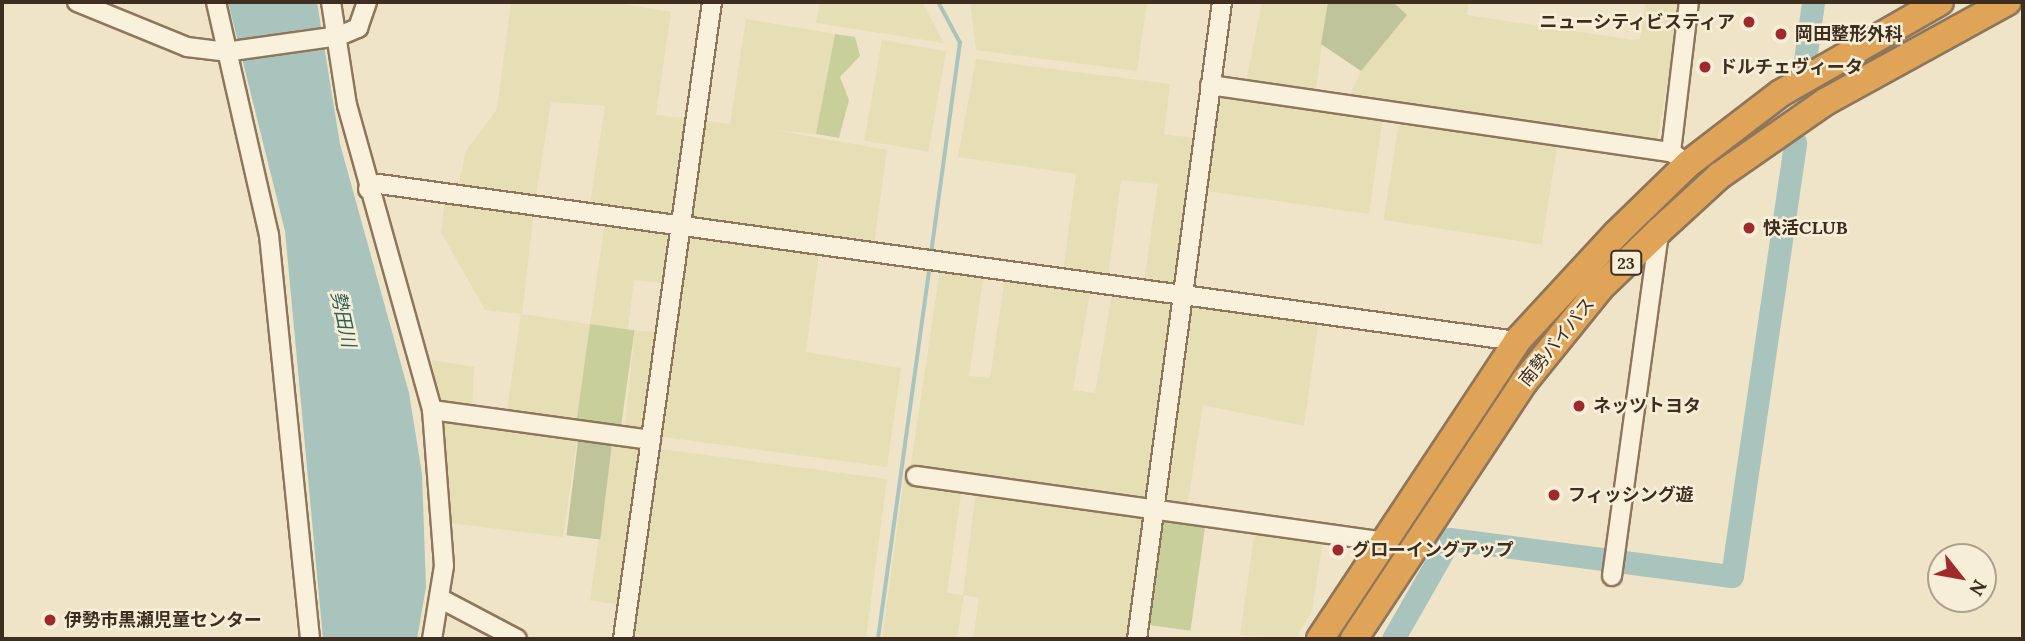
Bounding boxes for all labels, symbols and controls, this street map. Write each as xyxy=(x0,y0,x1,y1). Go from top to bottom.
place label: ニューシティビスティア xyxy=(1537,11,1735,33)
marker: ニューシティビスティア xyxy=(1741,14,1757,30)
place label: 岡田整形外科 xyxy=(1795,23,1903,45)
marker: 岡田整形外科 xyxy=(1773,26,1789,42)
place label: ドルチェヴィータ xyxy=(1719,56,1863,78)
marker: ドルチェヴィータ xyxy=(1697,59,1713,75)
place label: 快活CLUB xyxy=(1763,217,1848,239)
marker: 快活CLUB xyxy=(1741,220,1757,236)
road number: 23 xyxy=(1610,250,1642,276)
water label: 勢田川 xyxy=(326,289,360,349)
street label: 南勢バイパス xyxy=(1515,293,1599,391)
place label: ネッツトヨタ xyxy=(1593,395,1701,417)
marker: ネッツトヨタ xyxy=(1571,398,1587,414)
place label: フィッシング遊 xyxy=(1568,484,1694,506)
marker: フィッシング遊 xyxy=(1546,487,1562,503)
place label: グローイングアップ xyxy=(1352,539,1514,561)
marker: グローイングアップ xyxy=(1330,542,1346,558)
north arrow xyxy=(1927,543,1997,613)
text: N xyxy=(1964,575,1992,600)
place label: 伊勢市黒瀬児童センター xyxy=(64,609,262,631)
marker: 伊勢市黒瀬児童センター xyxy=(42,612,58,628)

